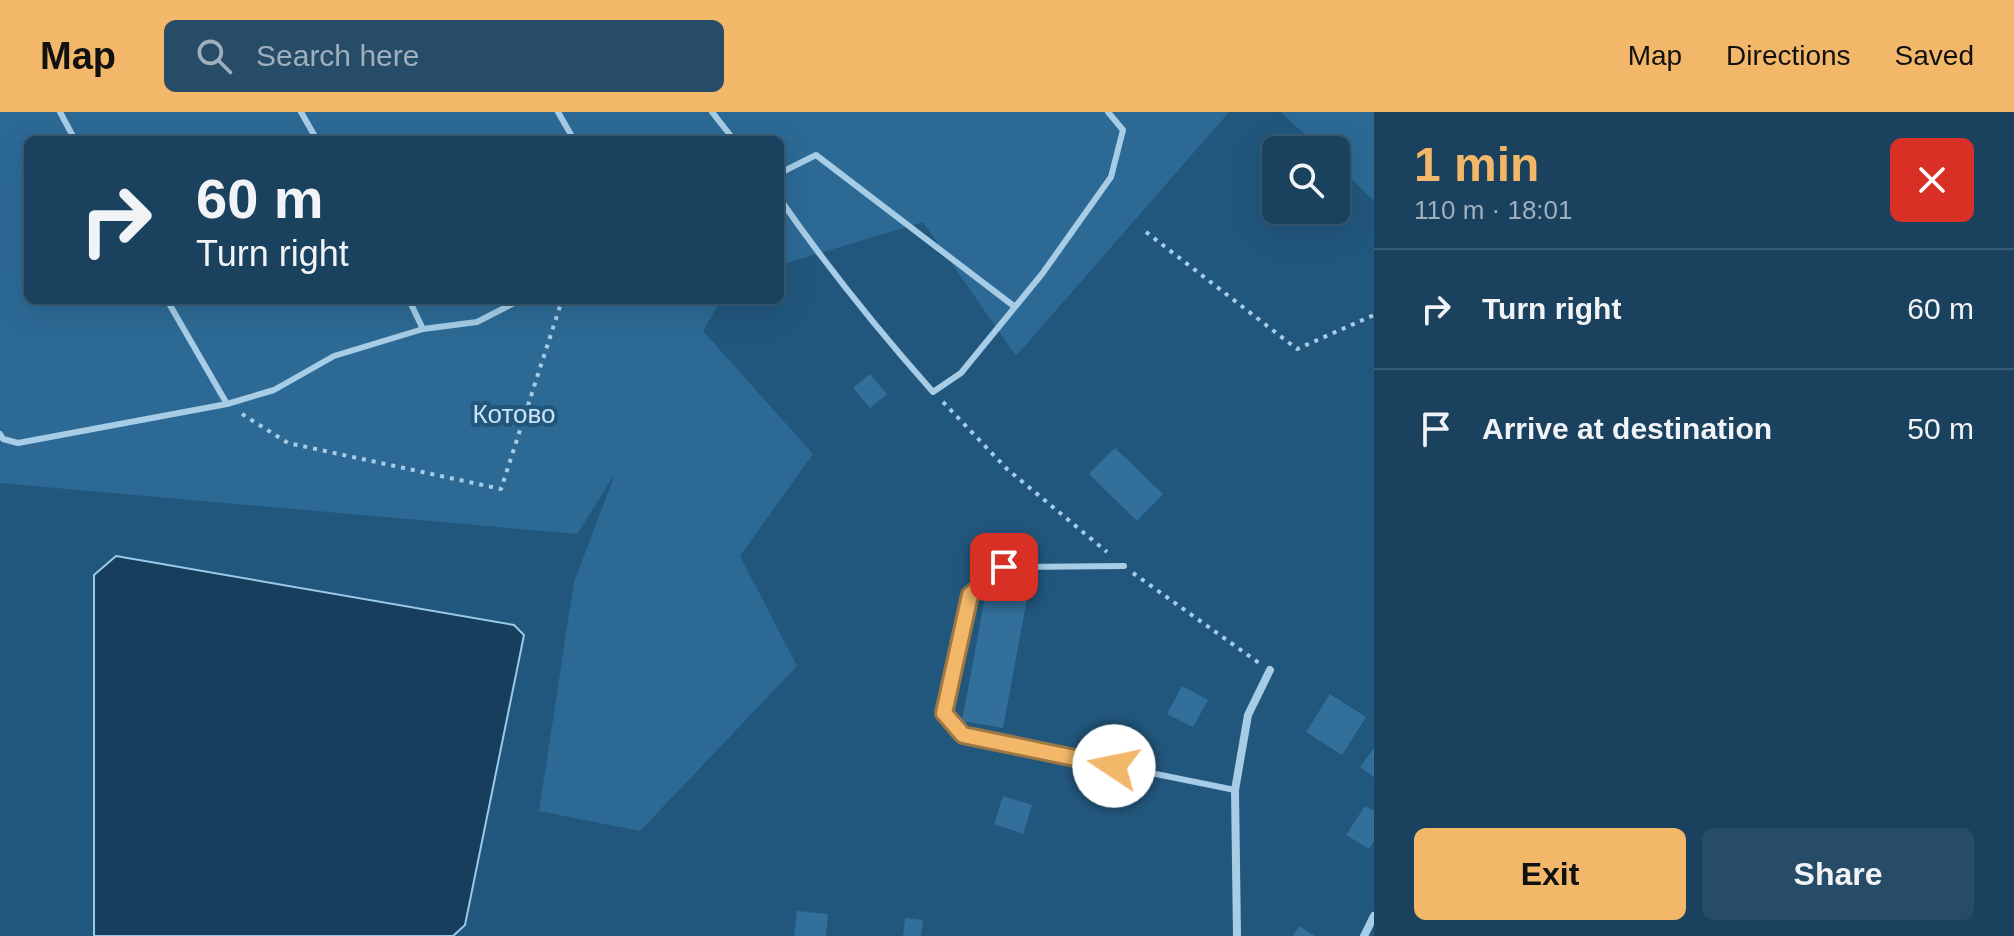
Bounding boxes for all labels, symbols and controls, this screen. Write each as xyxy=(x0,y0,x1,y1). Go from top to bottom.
search box xyxy=(164,20,724,92)
icon: search xyxy=(192,34,236,78)
text: Map xyxy=(40,35,116,77)
text: Search here xyxy=(256,39,419,72)
text: Map xyxy=(1628,40,1682,71)
text: Directions xyxy=(1726,40,1851,71)
text: Saved xyxy=(1895,40,1974,71)
map controls xyxy=(1262,136,1350,224)
button: search xyxy=(1262,136,1350,224)
text: 1 min xyxy=(1414,138,1539,191)
button: close xyxy=(1890,138,1974,222)
text: 60 m xyxy=(196,167,324,230)
icon: right xyxy=(64,168,168,272)
text: 110 m · 18:01 xyxy=(1414,195,1573,225)
text: Turn right xyxy=(196,233,349,274)
icon: right xyxy=(1414,287,1458,331)
text: Turn right xyxy=(1482,292,1621,325)
text: 60 m xyxy=(1907,292,1974,325)
park label: Котово xyxy=(472,399,556,429)
icon: arrive xyxy=(1414,407,1458,451)
text: Arrive at destination xyxy=(1482,412,1772,445)
text: 50 m xyxy=(1907,412,1974,445)
pin xyxy=(970,533,1038,601)
icon: arrive xyxy=(982,545,1026,589)
position arrow xyxy=(1072,724,1156,808)
button: Exit xyxy=(1414,828,1686,920)
button: Share xyxy=(1702,828,1974,920)

